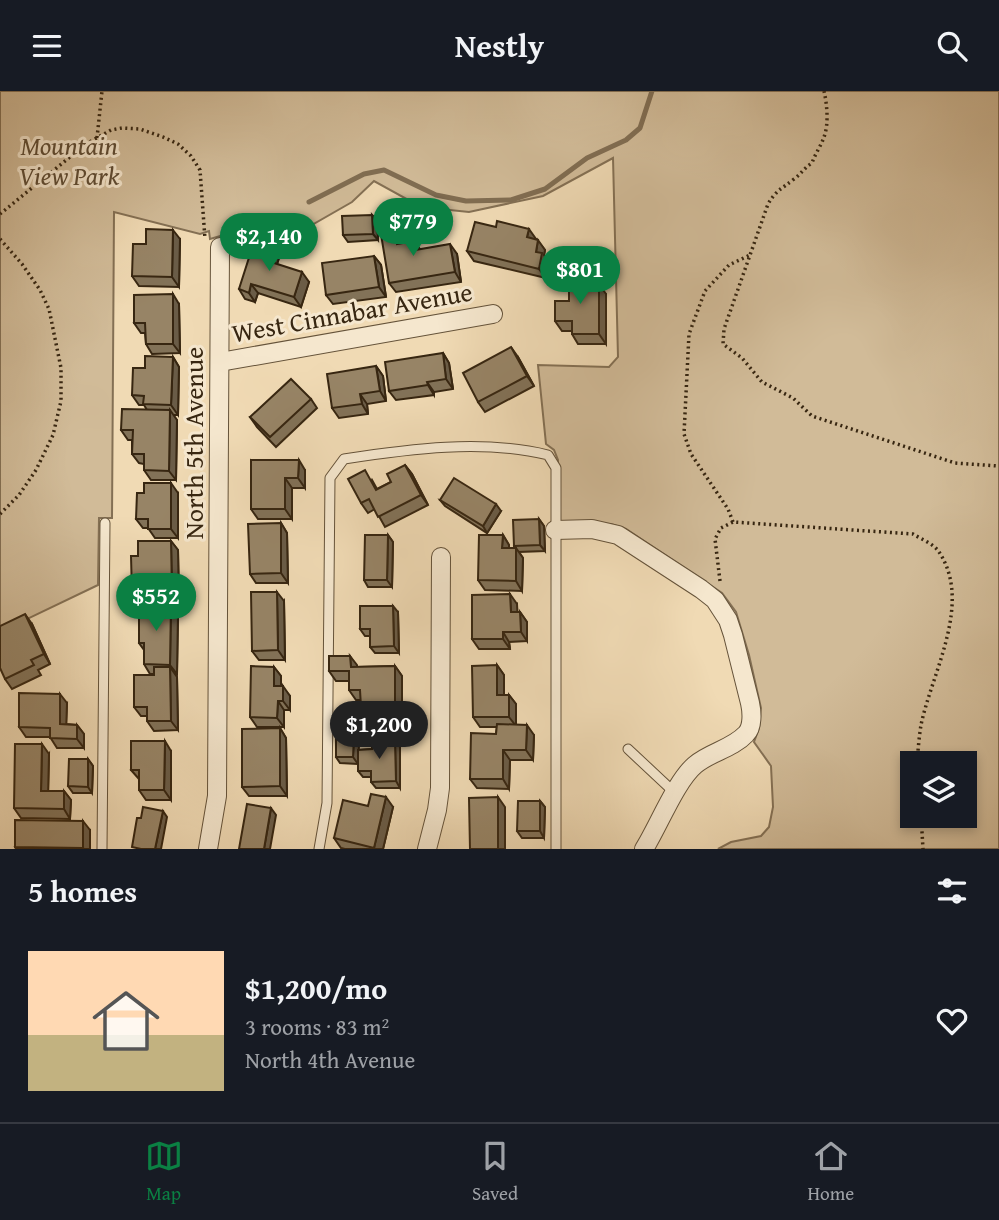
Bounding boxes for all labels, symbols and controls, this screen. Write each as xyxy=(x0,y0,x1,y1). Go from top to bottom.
text: Nestly xyxy=(455,22,544,69)
icon: menu xyxy=(28,27,66,65)
icon: search xyxy=(933,27,971,65)
park label: Mountain View Park xyxy=(19,126,120,195)
pin: $779 xyxy=(372,199,454,258)
text: $779 xyxy=(389,204,437,237)
pin: $2,140 xyxy=(212,213,326,273)
text: $2,140 xyxy=(236,219,302,252)
pin: $801 xyxy=(539,247,621,306)
text: $801 xyxy=(556,252,604,285)
street label: West Cinnabar Avenue xyxy=(229,272,475,352)
street label: North 5th Avenue xyxy=(174,347,213,539)
pin: $552 xyxy=(115,573,197,633)
text: $552 xyxy=(132,579,180,612)
pin: $1,200 xyxy=(322,701,436,761)
text: $1,200 xyxy=(346,707,412,740)
map controls xyxy=(900,751,977,828)
button: layers xyxy=(900,751,977,828)
text: 5 homes xyxy=(28,869,137,913)
icon: filters xyxy=(933,872,971,910)
text: $1,200/mo xyxy=(245,966,387,1010)
icon: home xyxy=(84,979,168,1063)
icon: heart xyxy=(933,1002,971,1040)
text: 3 rooms · 83 m² xyxy=(245,1010,389,1043)
text: North 4th Avenue xyxy=(245,1043,415,1076)
tab: Map xyxy=(145,1137,183,1207)
tab: Saved xyxy=(472,1137,518,1207)
tab: Home xyxy=(808,1137,854,1207)

